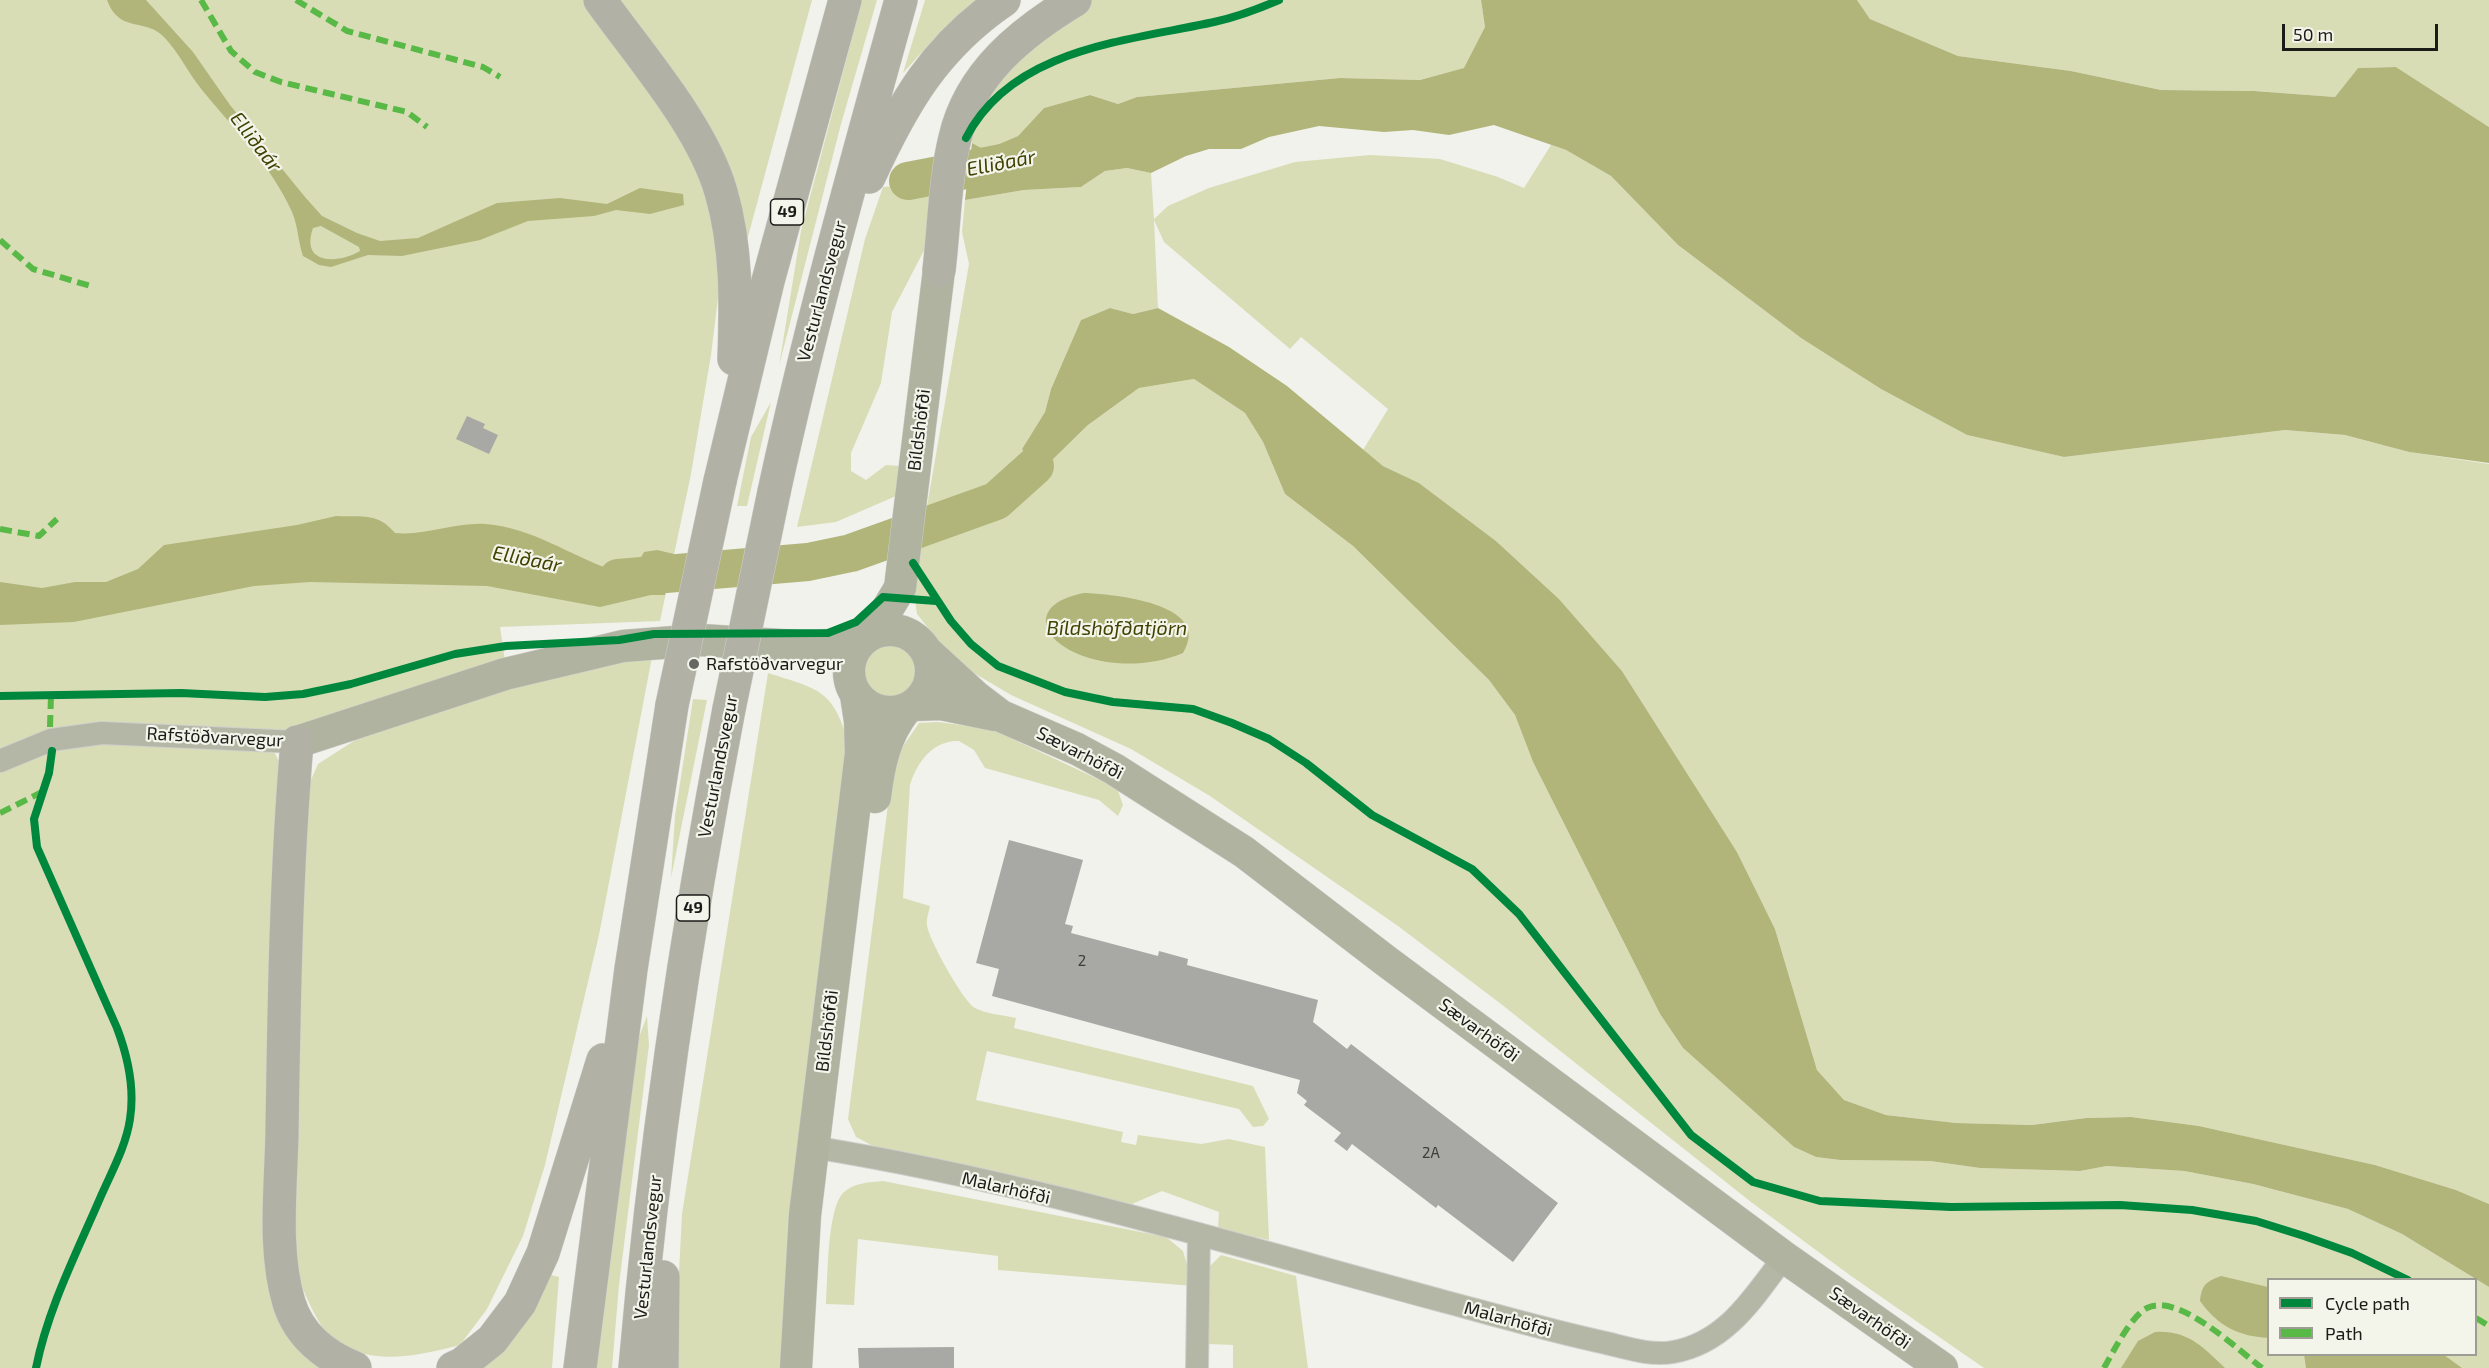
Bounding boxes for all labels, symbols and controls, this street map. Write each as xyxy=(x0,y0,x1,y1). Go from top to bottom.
scale bar xyxy=(2285,12,2441,50)
text: 50 m xyxy=(2293,23,2333,45)
water label: Elliðaár xyxy=(225,107,287,177)
water label: Elliðaár xyxy=(964,145,1038,181)
road number: 49 xyxy=(770,199,804,225)
street label: Vesturlandsvegur xyxy=(793,218,851,364)
street label: Bíldshöfði xyxy=(903,388,935,472)
water label: Elliðaár xyxy=(490,541,564,577)
water label: Bíldshöfðatjörn xyxy=(1047,616,1187,640)
place label: Rafstöðvarvegur xyxy=(706,653,843,675)
marker: Rafstöðvarvegur xyxy=(687,657,701,671)
street label: Vesturlandsvegur xyxy=(694,693,742,839)
street label: Sævarhöfði xyxy=(1033,722,1127,784)
street label: Rafstöðvarvegur xyxy=(146,723,284,751)
road number: 49 xyxy=(676,895,710,921)
house number: 2 xyxy=(1078,952,1086,970)
street label: Bíldshöfði xyxy=(811,989,843,1073)
street label: Sævarhöfði xyxy=(1435,994,1523,1066)
house number: 2A xyxy=(1422,1144,1440,1162)
street label: Malarhöfði xyxy=(960,1167,1052,1209)
street label: Vesturlandsvegur xyxy=(630,1174,666,1320)
legend xyxy=(2267,1278,2477,1356)
street label: Sævarhöfði xyxy=(1825,1282,1915,1354)
text: Cycle path xyxy=(2325,1292,2410,1314)
street label: Malarhöfði xyxy=(1462,1297,1554,1341)
text: Path xyxy=(2325,1322,2363,1344)

